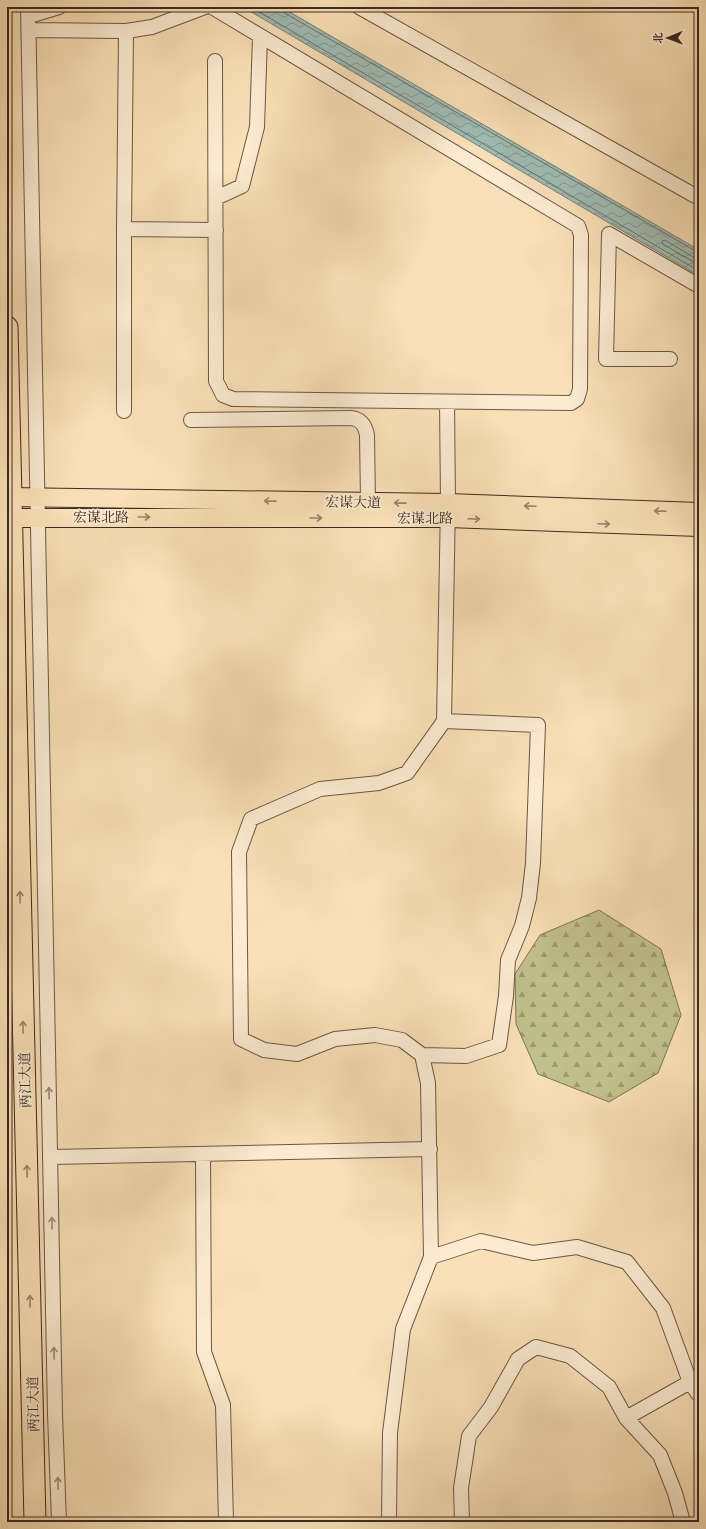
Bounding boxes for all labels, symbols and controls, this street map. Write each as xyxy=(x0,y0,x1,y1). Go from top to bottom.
north arrow xyxy=(648,18,688,58)
text: 北 xyxy=(652,33,666,44)
street label: 宏谋大道 xyxy=(325,494,381,512)
one-way arrow xyxy=(264,497,277,505)
one-way arrow xyxy=(394,499,407,507)
one-way arrow xyxy=(524,502,537,510)
one-way arrow xyxy=(654,507,667,514)
street label: 宏谋北路 xyxy=(73,509,129,527)
street label: 宏谋北路 xyxy=(397,510,453,528)
one-way arrow xyxy=(137,514,150,521)
one-way arrow xyxy=(309,514,322,522)
one-way arrow xyxy=(467,516,480,523)
one-way arrow xyxy=(597,520,610,528)
one-way arrow xyxy=(16,891,24,904)
one-way arrow xyxy=(19,1021,27,1034)
street label: 两江大道 xyxy=(17,1052,35,1108)
one-way arrow xyxy=(45,1087,53,1100)
one-way arrow xyxy=(23,1165,31,1178)
one-way arrow xyxy=(48,1217,56,1230)
one-way arrow xyxy=(26,1295,34,1308)
one-way arrow xyxy=(50,1347,58,1360)
street label: 两江大道 xyxy=(25,1376,43,1432)
one-way arrow xyxy=(54,1477,62,1490)

